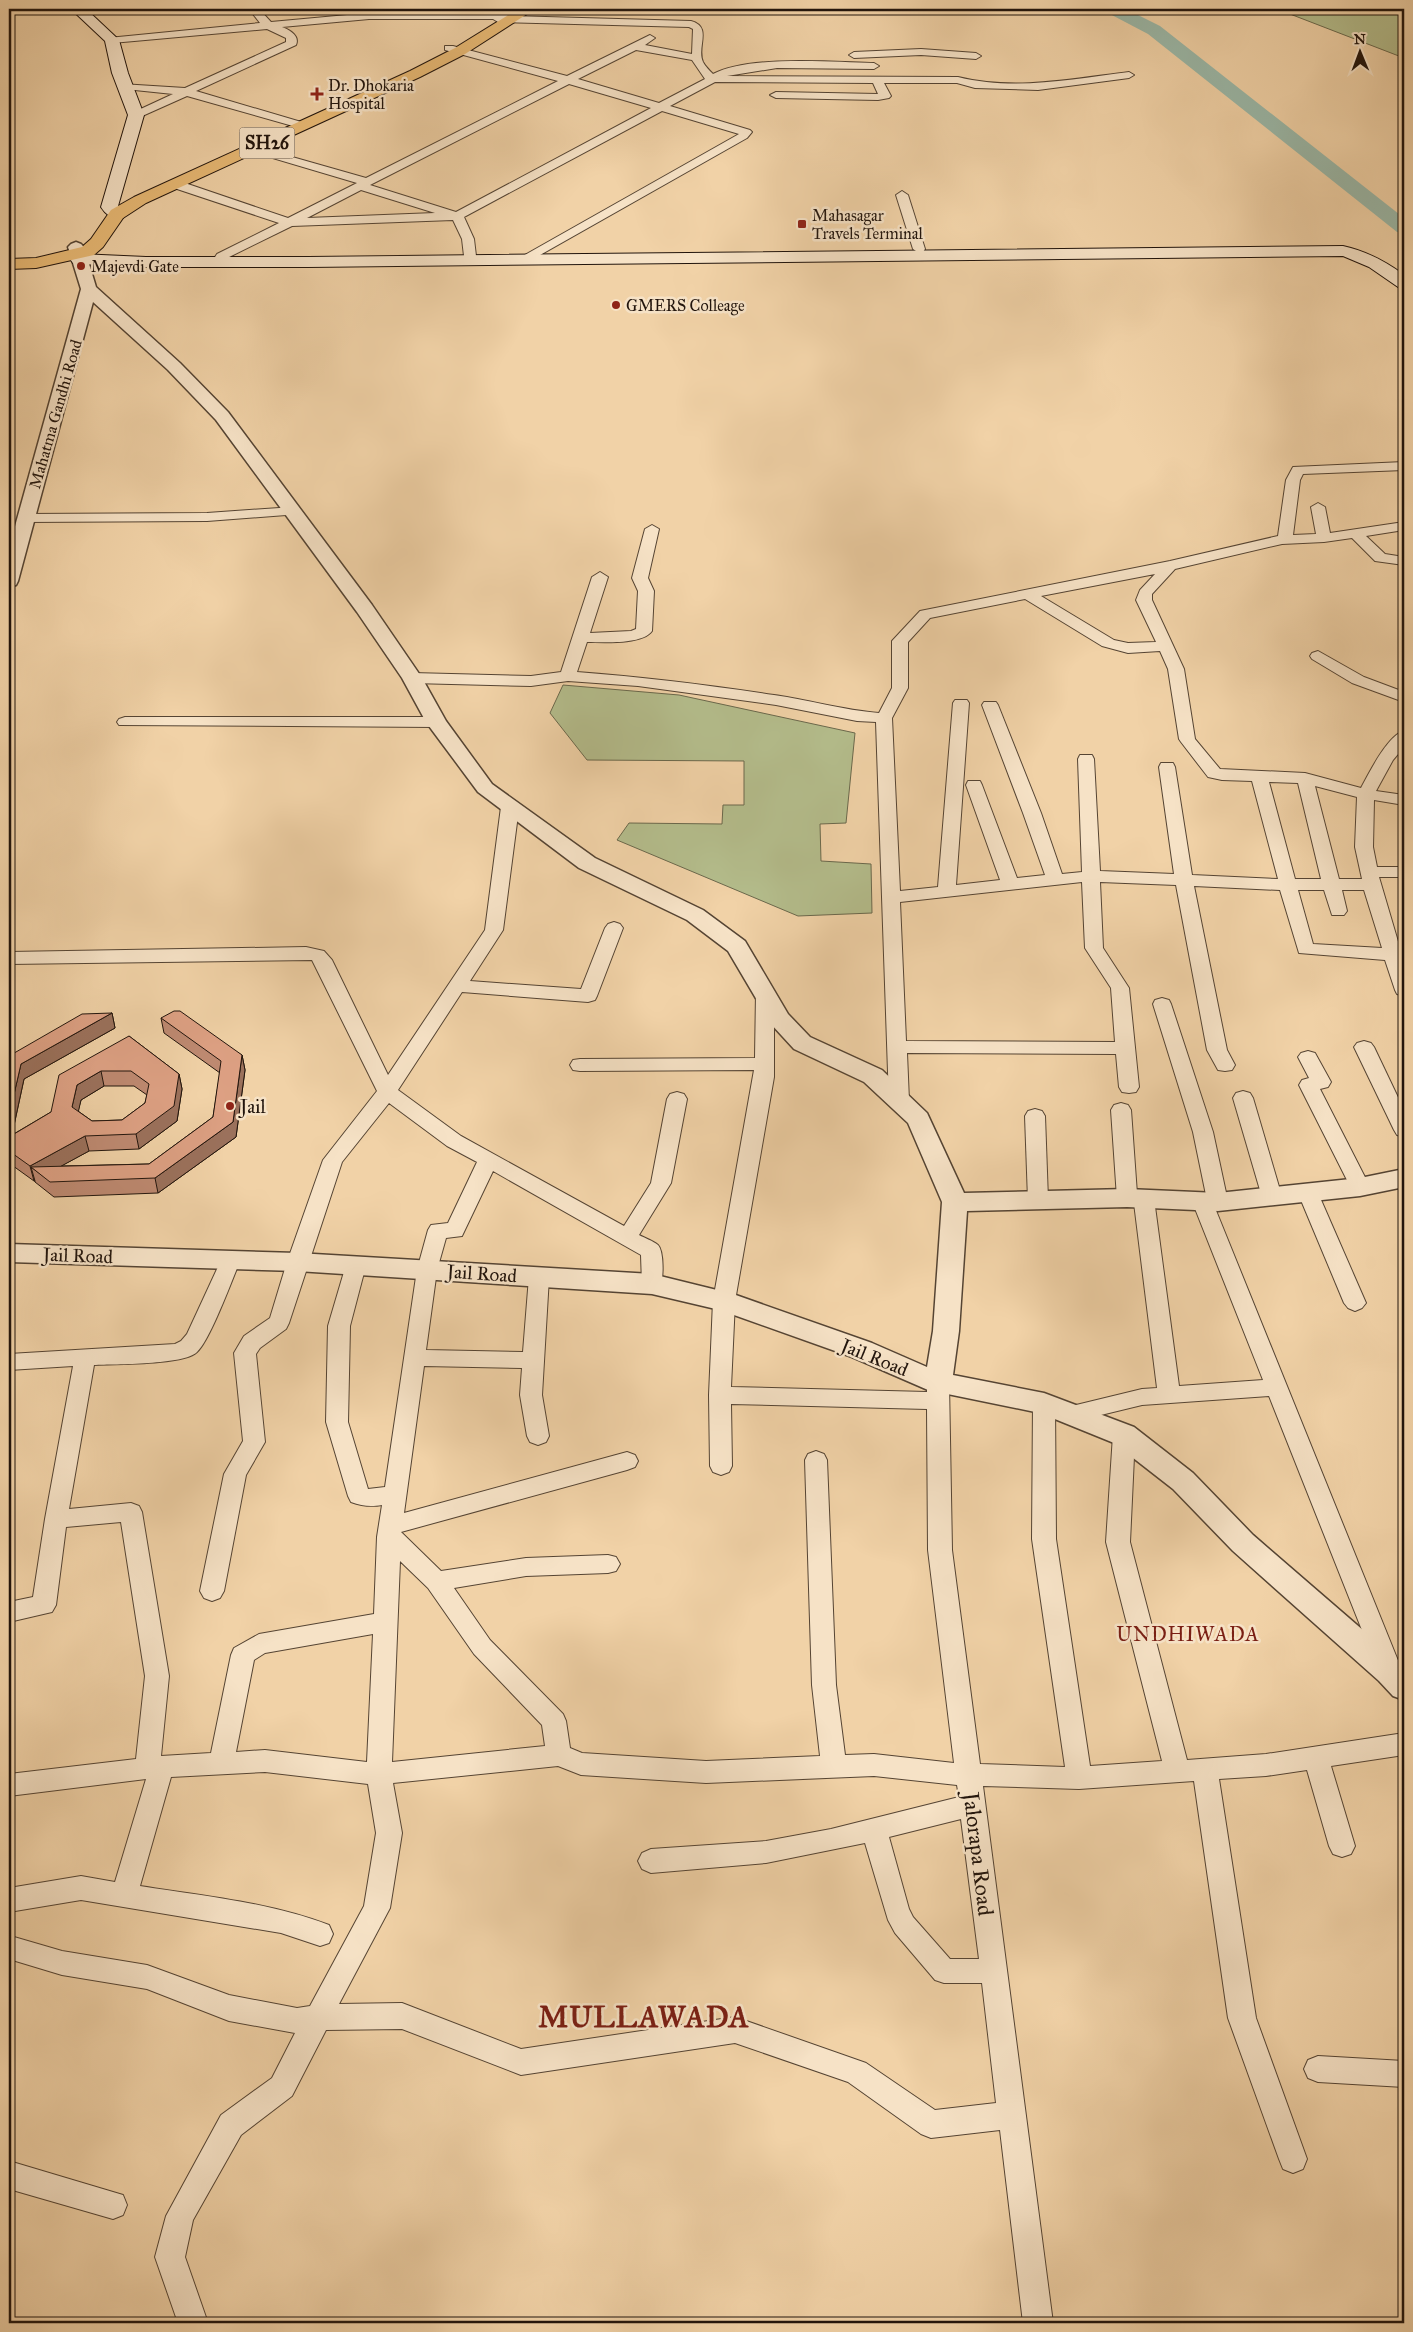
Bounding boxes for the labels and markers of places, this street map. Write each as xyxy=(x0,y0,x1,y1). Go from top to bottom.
place label: Dr. Dhokaria Hospital xyxy=(328,76,414,113)
marker: Dr. Dhokaria Hospital xyxy=(310,87,324,101)
place label: Mahasagar Travels Terminal xyxy=(812,206,924,243)
marker: Mahasagar Travels Terminal xyxy=(796,218,808,230)
place label: Majevdi Gate xyxy=(91,257,179,276)
marker: Majevdi Gate xyxy=(75,260,87,272)
place label: GMERS Colleage xyxy=(626,296,745,316)
marker: GMERS Colleage xyxy=(610,299,622,311)
place label: Jail xyxy=(238,1095,266,1119)
marker: Jail xyxy=(224,1100,236,1112)

